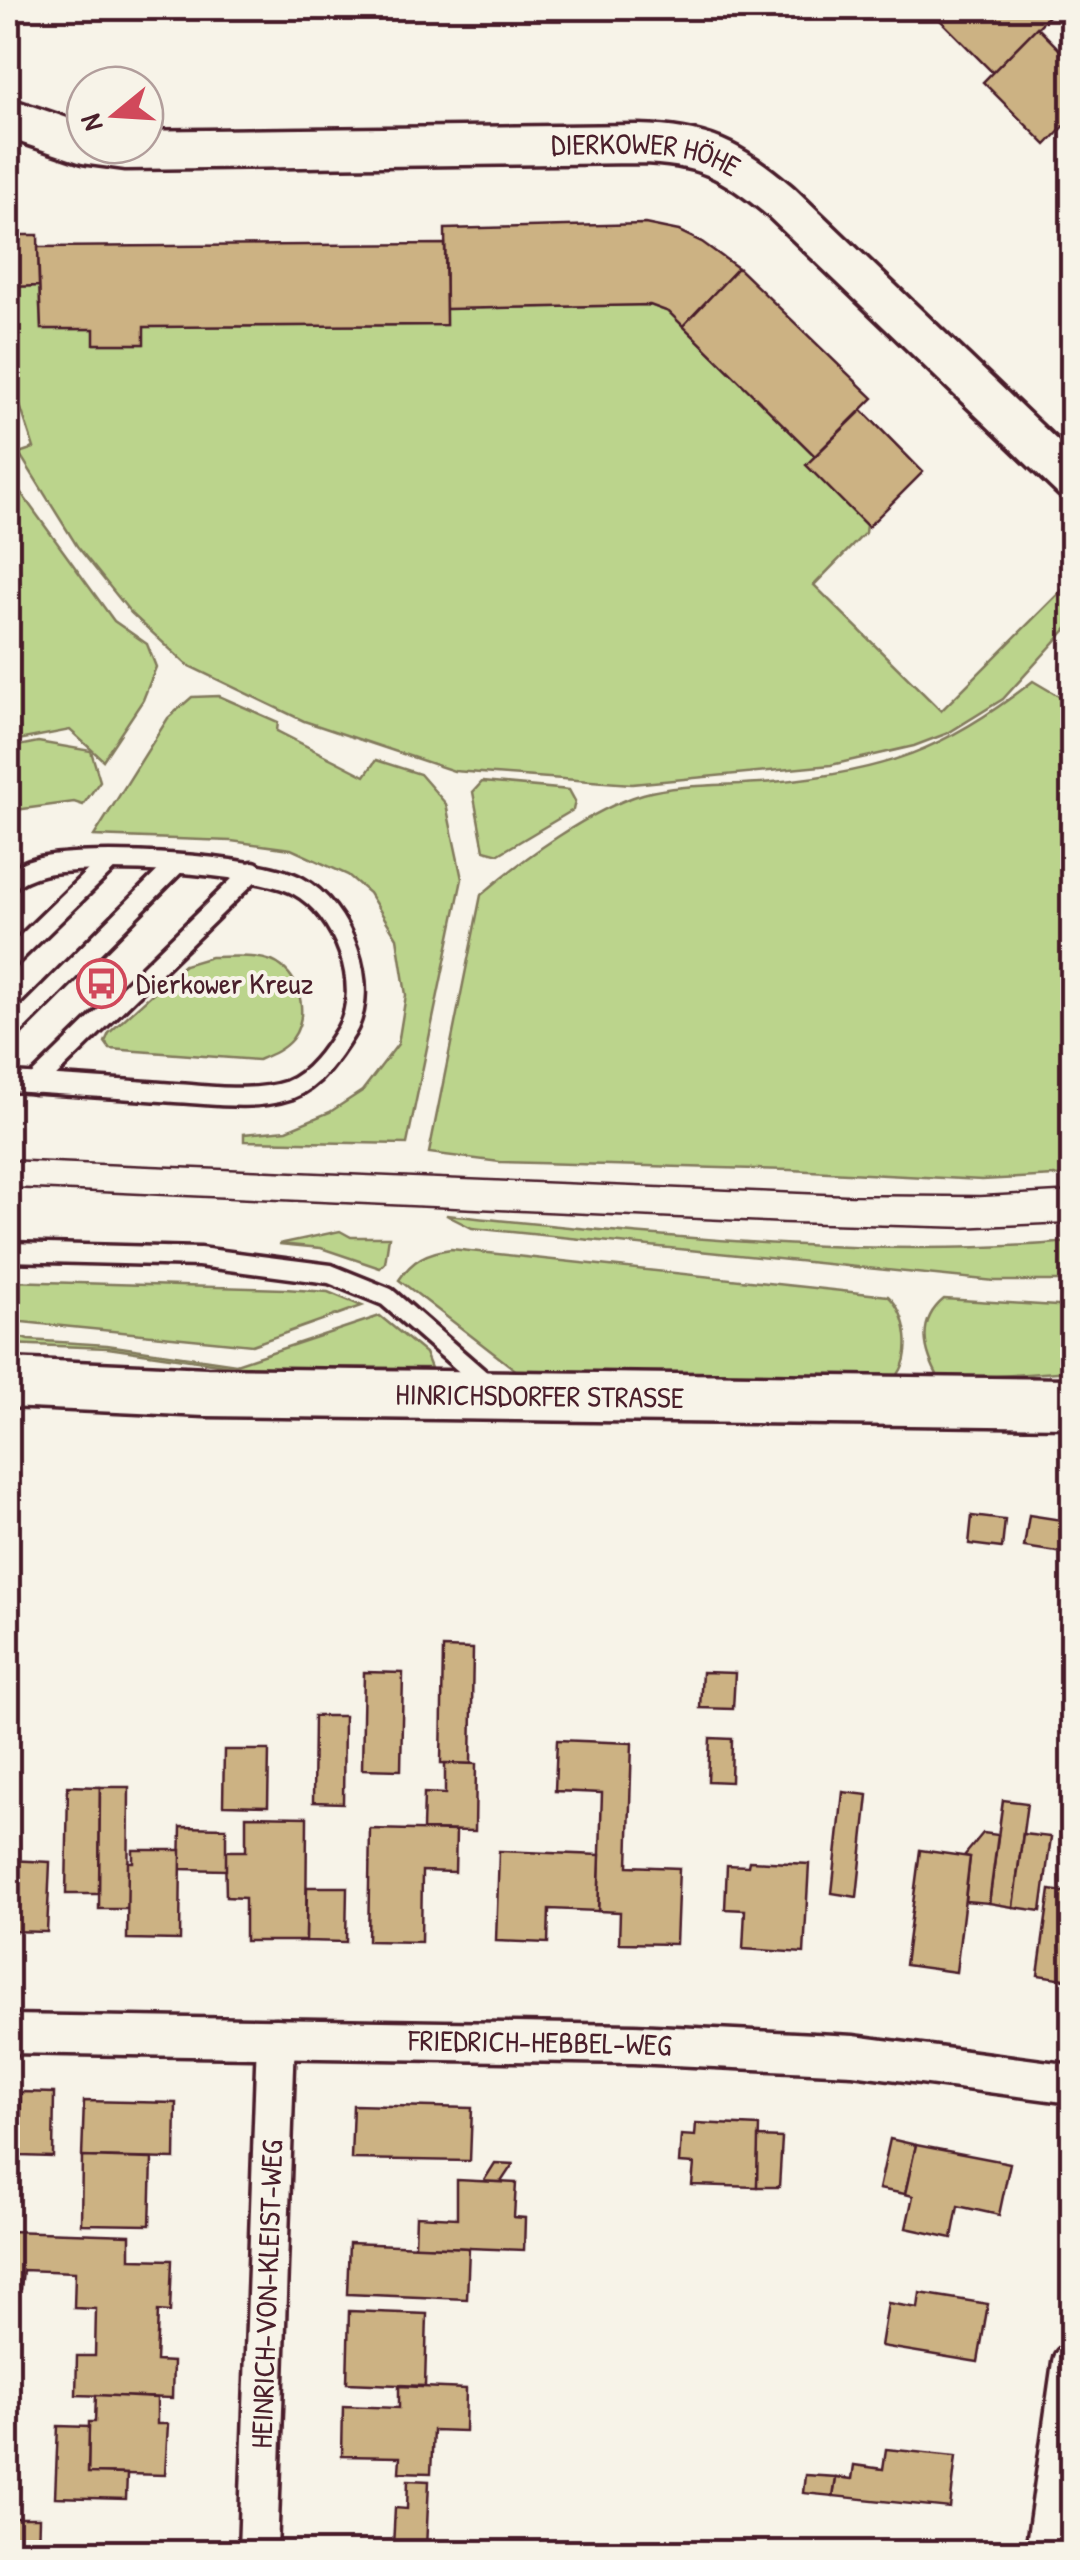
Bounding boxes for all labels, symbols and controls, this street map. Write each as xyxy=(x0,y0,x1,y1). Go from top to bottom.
north arrow xyxy=(65,65,165,165)
text: N xyxy=(71,110,112,136)
street label: DIERKOWER HÖHE xyxy=(551,123,748,186)
bus stop icon: Dierkower Kreuz xyxy=(75,958,127,1010)
place label: Dierkower Kreuz xyxy=(136,963,313,1003)
street label: HINRICHSDORFER STRASSE xyxy=(395,1373,684,1417)
street label: FRIEDRICH-HEBBEL-WEG xyxy=(407,2019,673,2065)
street label: HEINRICH-VON-KLEIST-WEG xyxy=(241,2139,291,2449)

